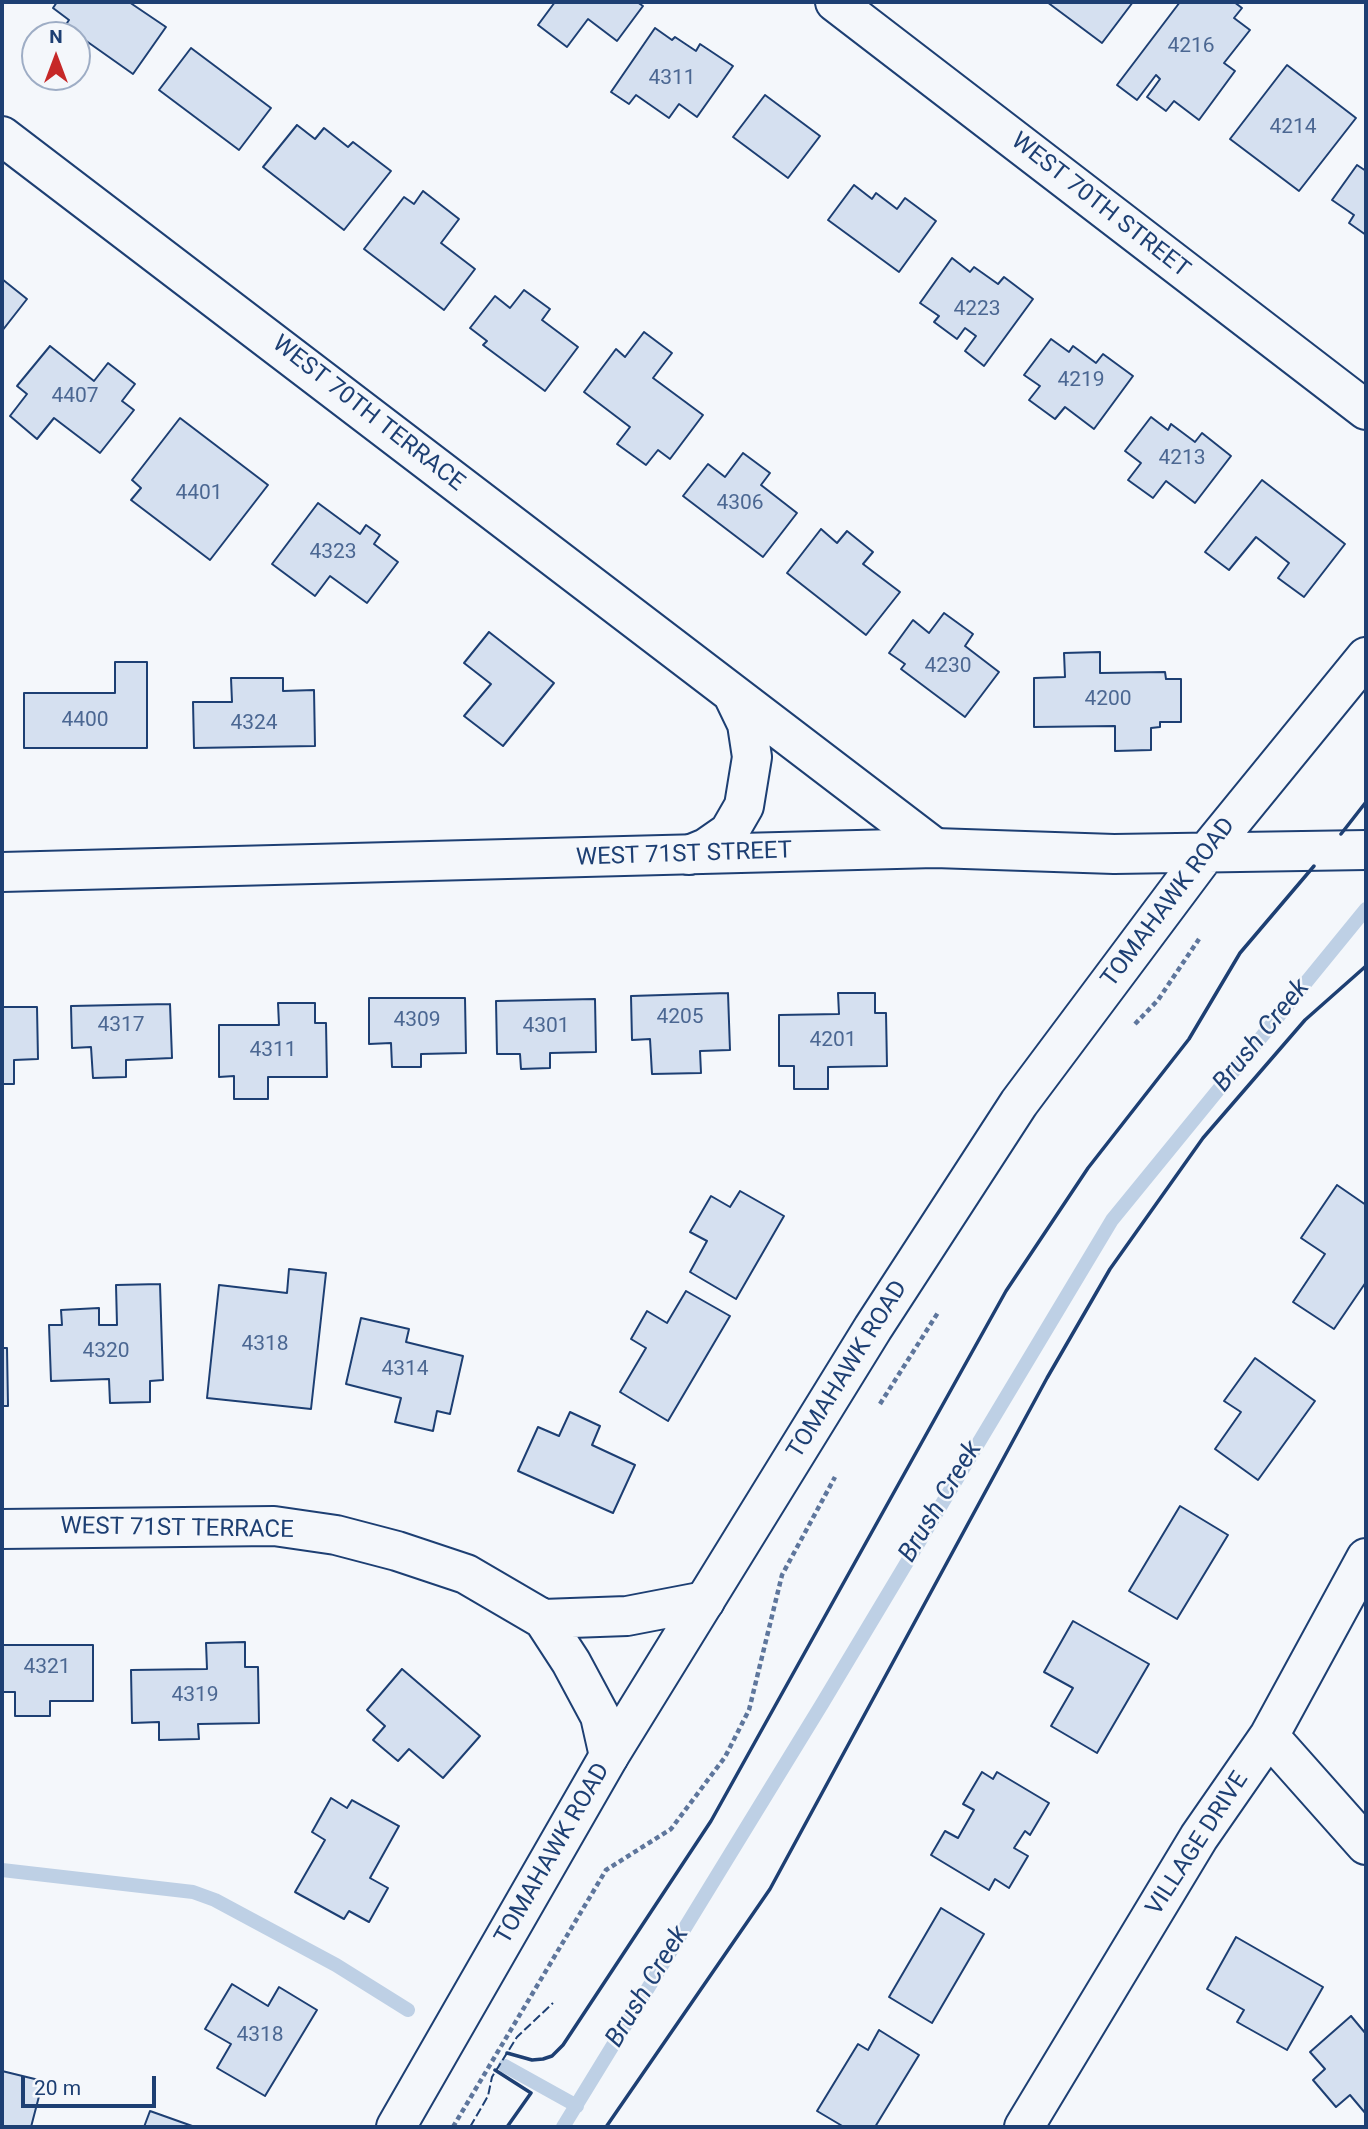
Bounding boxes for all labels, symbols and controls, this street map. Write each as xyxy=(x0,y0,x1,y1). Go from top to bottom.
north arrow xyxy=(21,21,91,91)
text: N xyxy=(49,25,63,48)
house number: 4216 xyxy=(1167,34,1215,60)
house number: 4311 xyxy=(648,66,696,92)
house number: 4214 xyxy=(1269,115,1317,141)
street label: WEST 70TH STREET xyxy=(1005,127,1195,285)
house number: 4223 xyxy=(953,297,1001,323)
street label: WEST 70TH TERRACE xyxy=(266,330,470,498)
house number: 4219 xyxy=(1057,368,1105,394)
house number: 4407 xyxy=(51,384,99,410)
house number: 4213 xyxy=(1158,446,1206,472)
house number: 4401 xyxy=(175,481,223,507)
house number: 4306 xyxy=(716,491,764,517)
house number: 4323 xyxy=(309,540,357,566)
house number: 4230 xyxy=(924,654,972,680)
house number: 4200 xyxy=(1084,687,1132,713)
house number: 4400 xyxy=(61,708,109,734)
house number: 4324 xyxy=(230,711,278,737)
street label: TOMAHAWK ROAD xyxy=(1096,813,1242,993)
street label: WEST 71ST STREET xyxy=(575,837,793,873)
water label: Brush Creek xyxy=(1207,973,1317,1099)
house number: 4205 xyxy=(656,1005,704,1031)
house number: 4309 xyxy=(393,1008,441,1034)
house number: 4317 xyxy=(97,1013,145,1039)
house number: 4301 xyxy=(522,1014,570,1040)
house number: 4201 xyxy=(809,1028,857,1054)
house number: 4311 xyxy=(249,1038,297,1064)
street label: TOMAHAWK ROAD xyxy=(782,1276,914,1464)
house number: 4318 xyxy=(241,1332,289,1358)
house number: 4320 xyxy=(82,1339,130,1365)
house number: 4314 xyxy=(381,1357,429,1383)
water label: Brush Creek xyxy=(893,1436,989,1568)
street label: WEST 71ST TERRACE xyxy=(60,1513,294,1545)
house number: 4321 xyxy=(23,1655,71,1681)
house number: 4319 xyxy=(171,1683,219,1709)
street label: TOMAHAWK ROAD xyxy=(489,1758,617,1950)
street label: VILLAGE DRIVE xyxy=(1141,1767,1255,1921)
water label: Brush Creek xyxy=(600,1921,696,2053)
house number: 4318 xyxy=(236,2023,284,2049)
scale bar xyxy=(24,2062,159,2106)
text: 20 m xyxy=(34,2076,81,2100)

